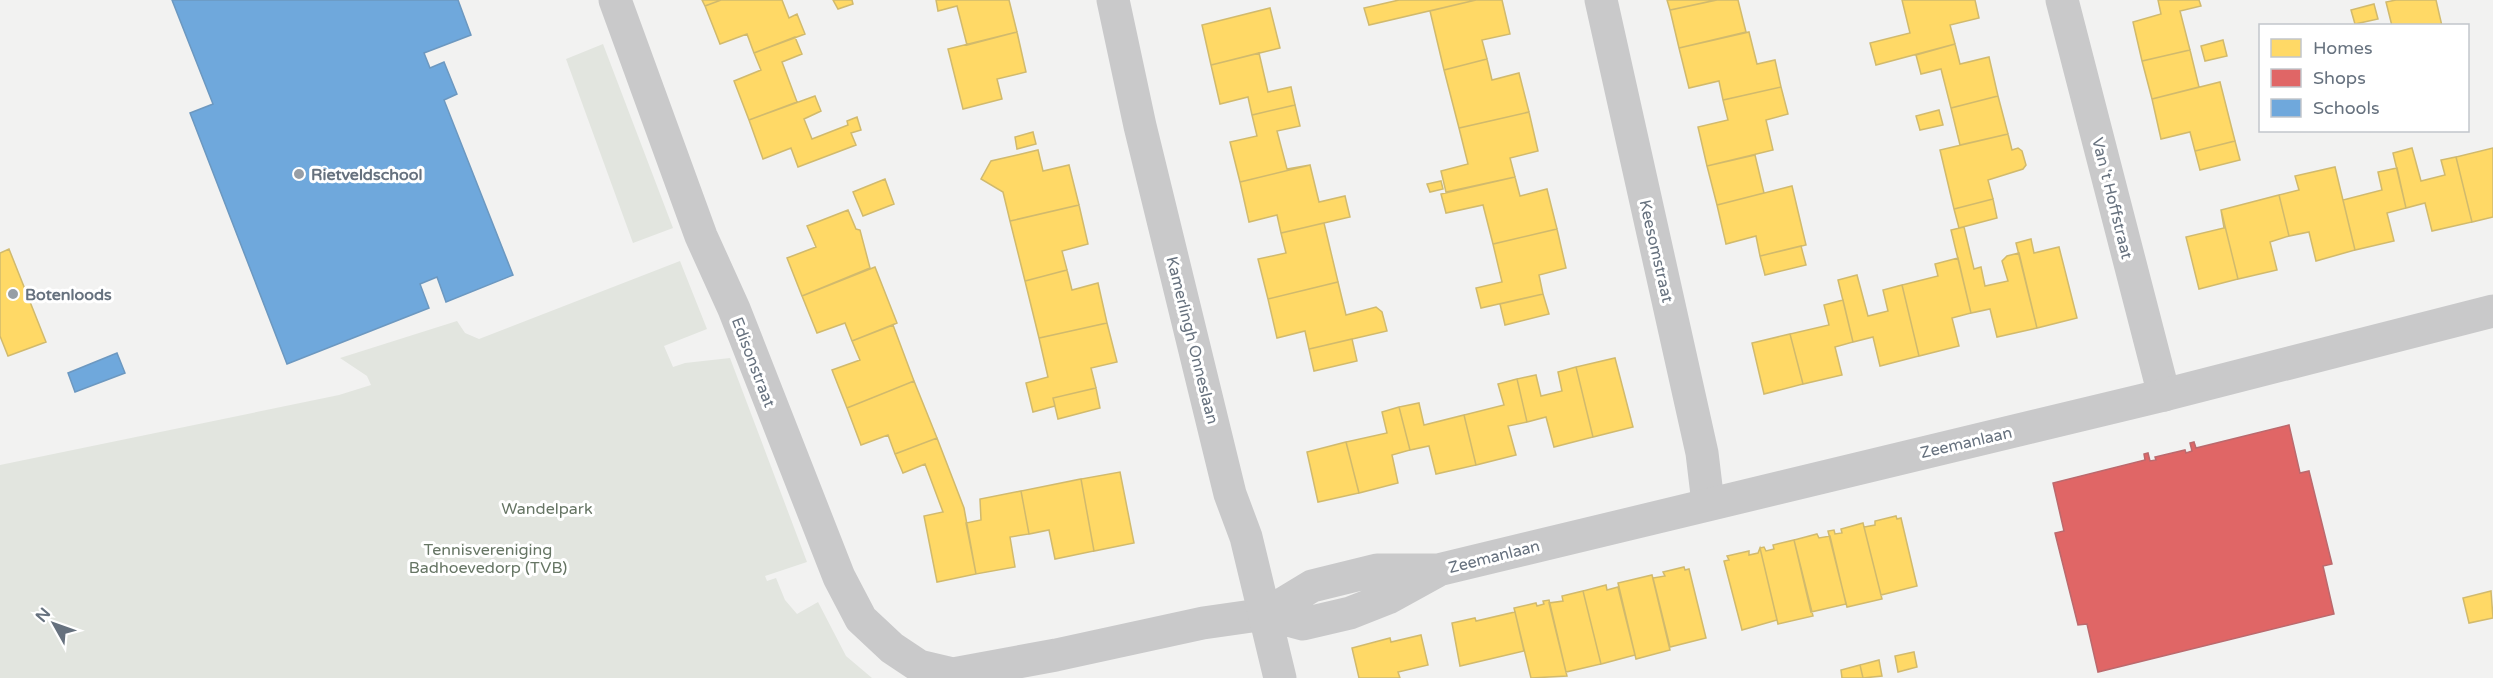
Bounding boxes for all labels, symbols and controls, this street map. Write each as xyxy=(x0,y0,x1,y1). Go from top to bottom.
legend xyxy=(2259,24,2469,132)
text: Homes xyxy=(2313,37,2373,59)
text: Shops xyxy=(2313,67,2366,89)
text: Schools xyxy=(2313,97,2380,119)
street label: Van 't Hoffstraat xyxy=(2087,135,2137,261)
place label: Rietveldschool xyxy=(311,165,422,185)
marker: Rietveldschool xyxy=(292,167,306,181)
street label: Keesomstraat xyxy=(1635,198,1678,304)
street label: Kamerlingh Onneslaan xyxy=(1162,254,1223,426)
place label: Botenloods xyxy=(25,285,112,305)
marker: Botenloods xyxy=(6,287,20,301)
street label: Edisonstraat xyxy=(727,314,779,410)
street label: Zeemanlaan xyxy=(1918,423,2014,463)
park label: Wandelpark xyxy=(501,499,593,519)
street label: Zeemanlaan xyxy=(1446,536,1542,578)
park label: Tennisvereniging Badhoevedorp (TVB) xyxy=(409,540,567,578)
north arrow xyxy=(24,594,84,654)
text: N xyxy=(31,604,55,626)

